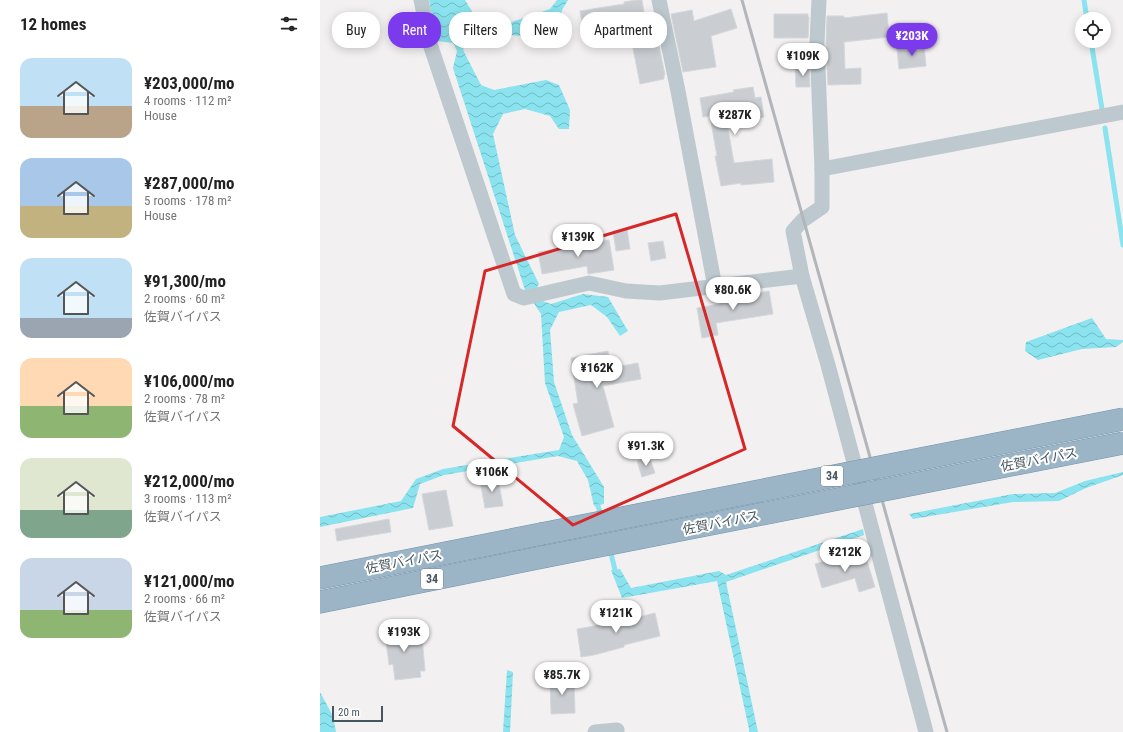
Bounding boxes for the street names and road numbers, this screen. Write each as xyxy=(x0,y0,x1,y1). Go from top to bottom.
street label: 佐賀バイパス xyxy=(1000,445,1079,474)
road number: 34 xyxy=(821,466,843,486)
street label: 佐賀バイパス xyxy=(682,508,761,537)
street label: 佐賀バイパス xyxy=(365,547,444,576)
road number: 34 xyxy=(421,569,443,589)

